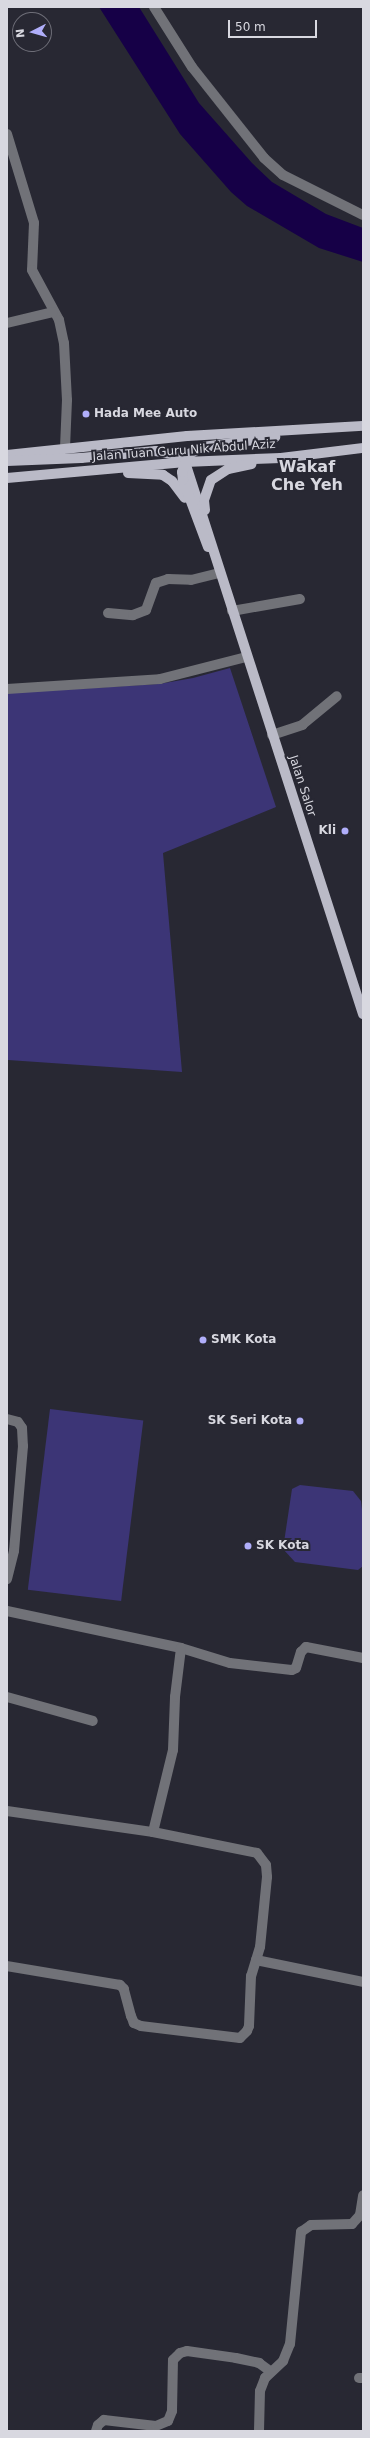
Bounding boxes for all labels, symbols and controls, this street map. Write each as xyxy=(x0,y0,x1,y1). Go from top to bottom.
north arrow xyxy=(12,12,52,52)
scale bar xyxy=(230,12,319,38)
text: 50 m xyxy=(235,20,266,34)
text: N xyxy=(14,28,28,38)
place label: Hada Mee Auto xyxy=(94,407,197,421)
marker: Hada Mee Auto xyxy=(81,409,91,419)
street label: Jalan Tuan Guru Nik Abdul Aziz xyxy=(92,437,276,465)
district label: Wakaf Che Yeh xyxy=(271,457,343,495)
street label: Jalan Salor xyxy=(285,754,319,818)
place label: Kli xyxy=(318,824,336,838)
marker: Kli xyxy=(339,825,351,837)
place label: SMK Kota xyxy=(211,1333,276,1347)
marker: SMK Kota xyxy=(198,1335,208,1345)
place label: SK Seri Kota xyxy=(208,1414,292,1428)
marker: SK Seri Kota xyxy=(295,1416,305,1426)
place label: SK Kota xyxy=(256,1539,309,1553)
marker: SK Kota xyxy=(243,1541,253,1551)

